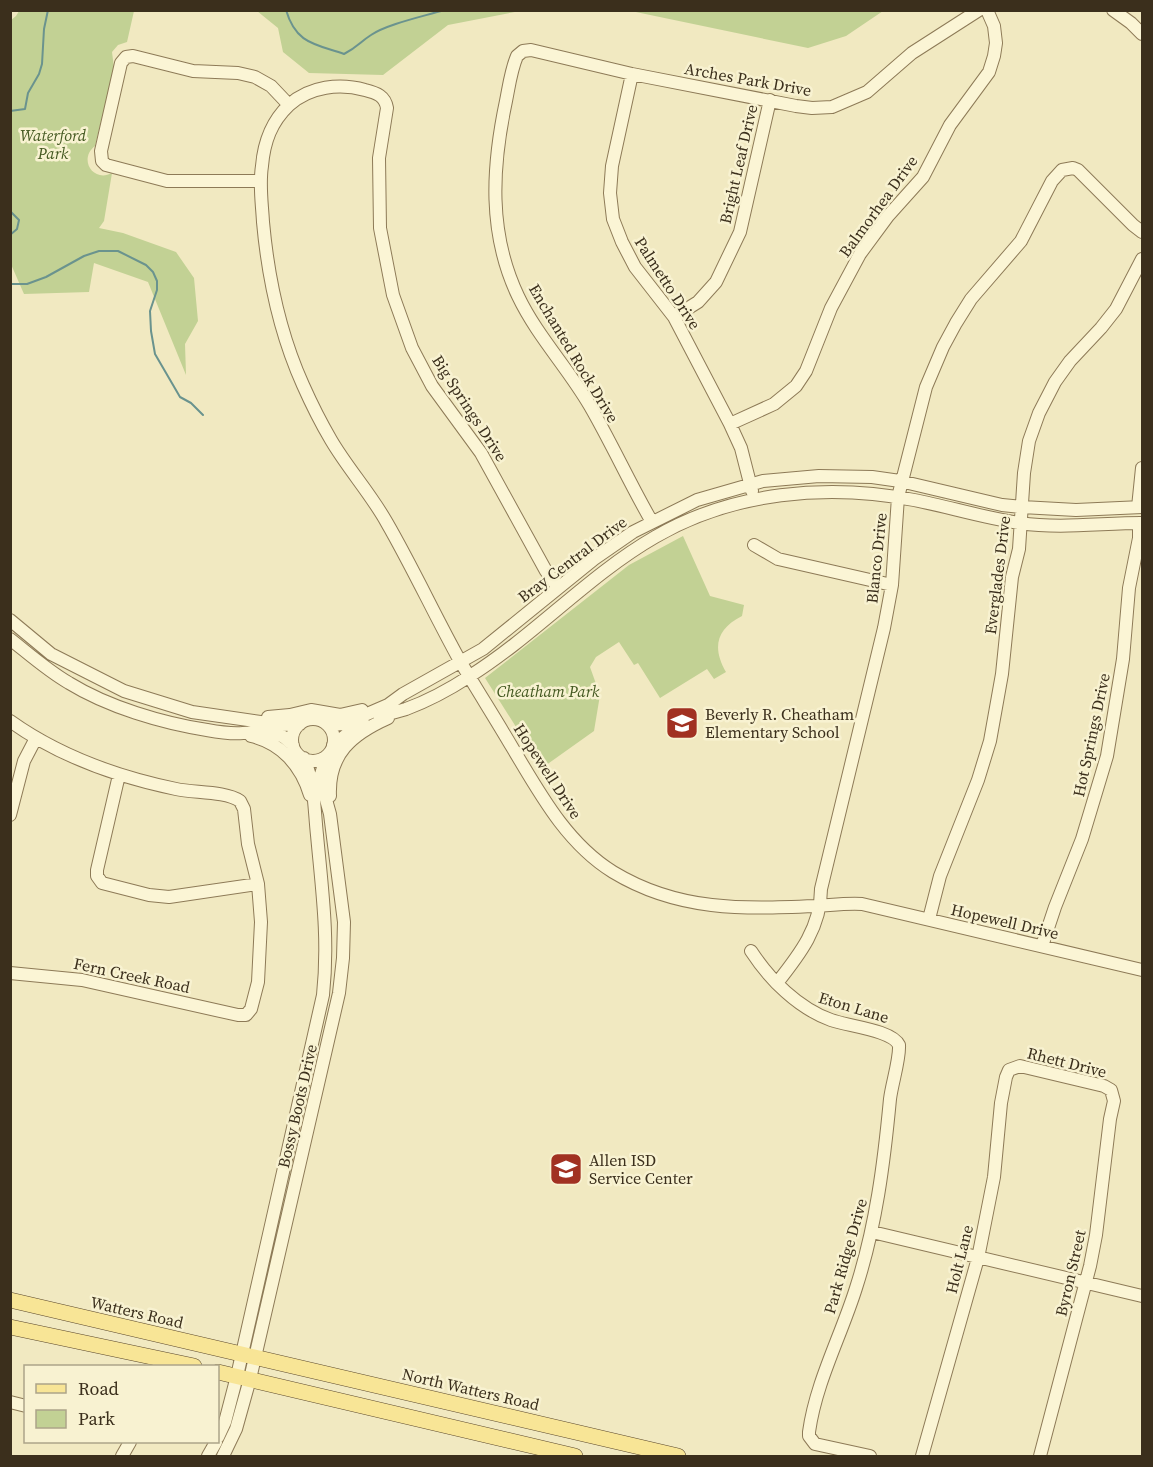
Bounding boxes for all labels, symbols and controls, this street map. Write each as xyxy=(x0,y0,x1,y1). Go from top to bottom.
street label: Arches Park Drive xyxy=(683,57,813,101)
street label: Bright Leaf Drive xyxy=(714,102,762,226)
park label: Waterford Park xyxy=(20,124,87,164)
street label: Balmorhea Drive xyxy=(834,151,922,261)
street label: Palmetto Drive xyxy=(630,232,706,334)
street label: Enchanted Rock Drive xyxy=(524,280,624,426)
street label: Big Springs Drive xyxy=(427,350,513,466)
street label: Bray Central Drive xyxy=(513,511,631,607)
street label: Blanco Drive xyxy=(860,512,892,604)
street label: Everglades Drive xyxy=(979,515,1015,635)
street label: Hot Springs Drive xyxy=(1067,671,1115,799)
park label: Cheatham Park xyxy=(497,680,600,702)
place label: Beverly R. Cheatham Elementary School xyxy=(705,703,854,743)
school or university icon: Beverly R. Cheatham Elementary School xyxy=(664,705,700,741)
street label: Hopewell Drive xyxy=(509,719,587,823)
street label: Hopewell Drive xyxy=(949,898,1061,944)
street label: Fern Creek Road xyxy=(72,952,192,998)
street label: Eton Lane xyxy=(816,986,892,1028)
street label: Bossy Boots Drive xyxy=(272,1042,322,1170)
street label: Rhett Drive xyxy=(1025,1042,1109,1082)
place label: Allen ISD Service Center xyxy=(589,1149,693,1189)
school or university icon: Allen ISD Service Center xyxy=(548,1151,584,1187)
street label: Park Ridge Drive xyxy=(818,1196,872,1316)
street label: Holt Lane xyxy=(940,1222,978,1296)
street label: Byron Street xyxy=(1049,1227,1091,1318)
street label: Watters Road xyxy=(88,1291,186,1333)
street label: North Watters Road xyxy=(400,1363,542,1415)
legend xyxy=(24,1365,219,1443)
text: Road xyxy=(78,1376,119,1401)
text: Park xyxy=(78,1406,115,1431)

